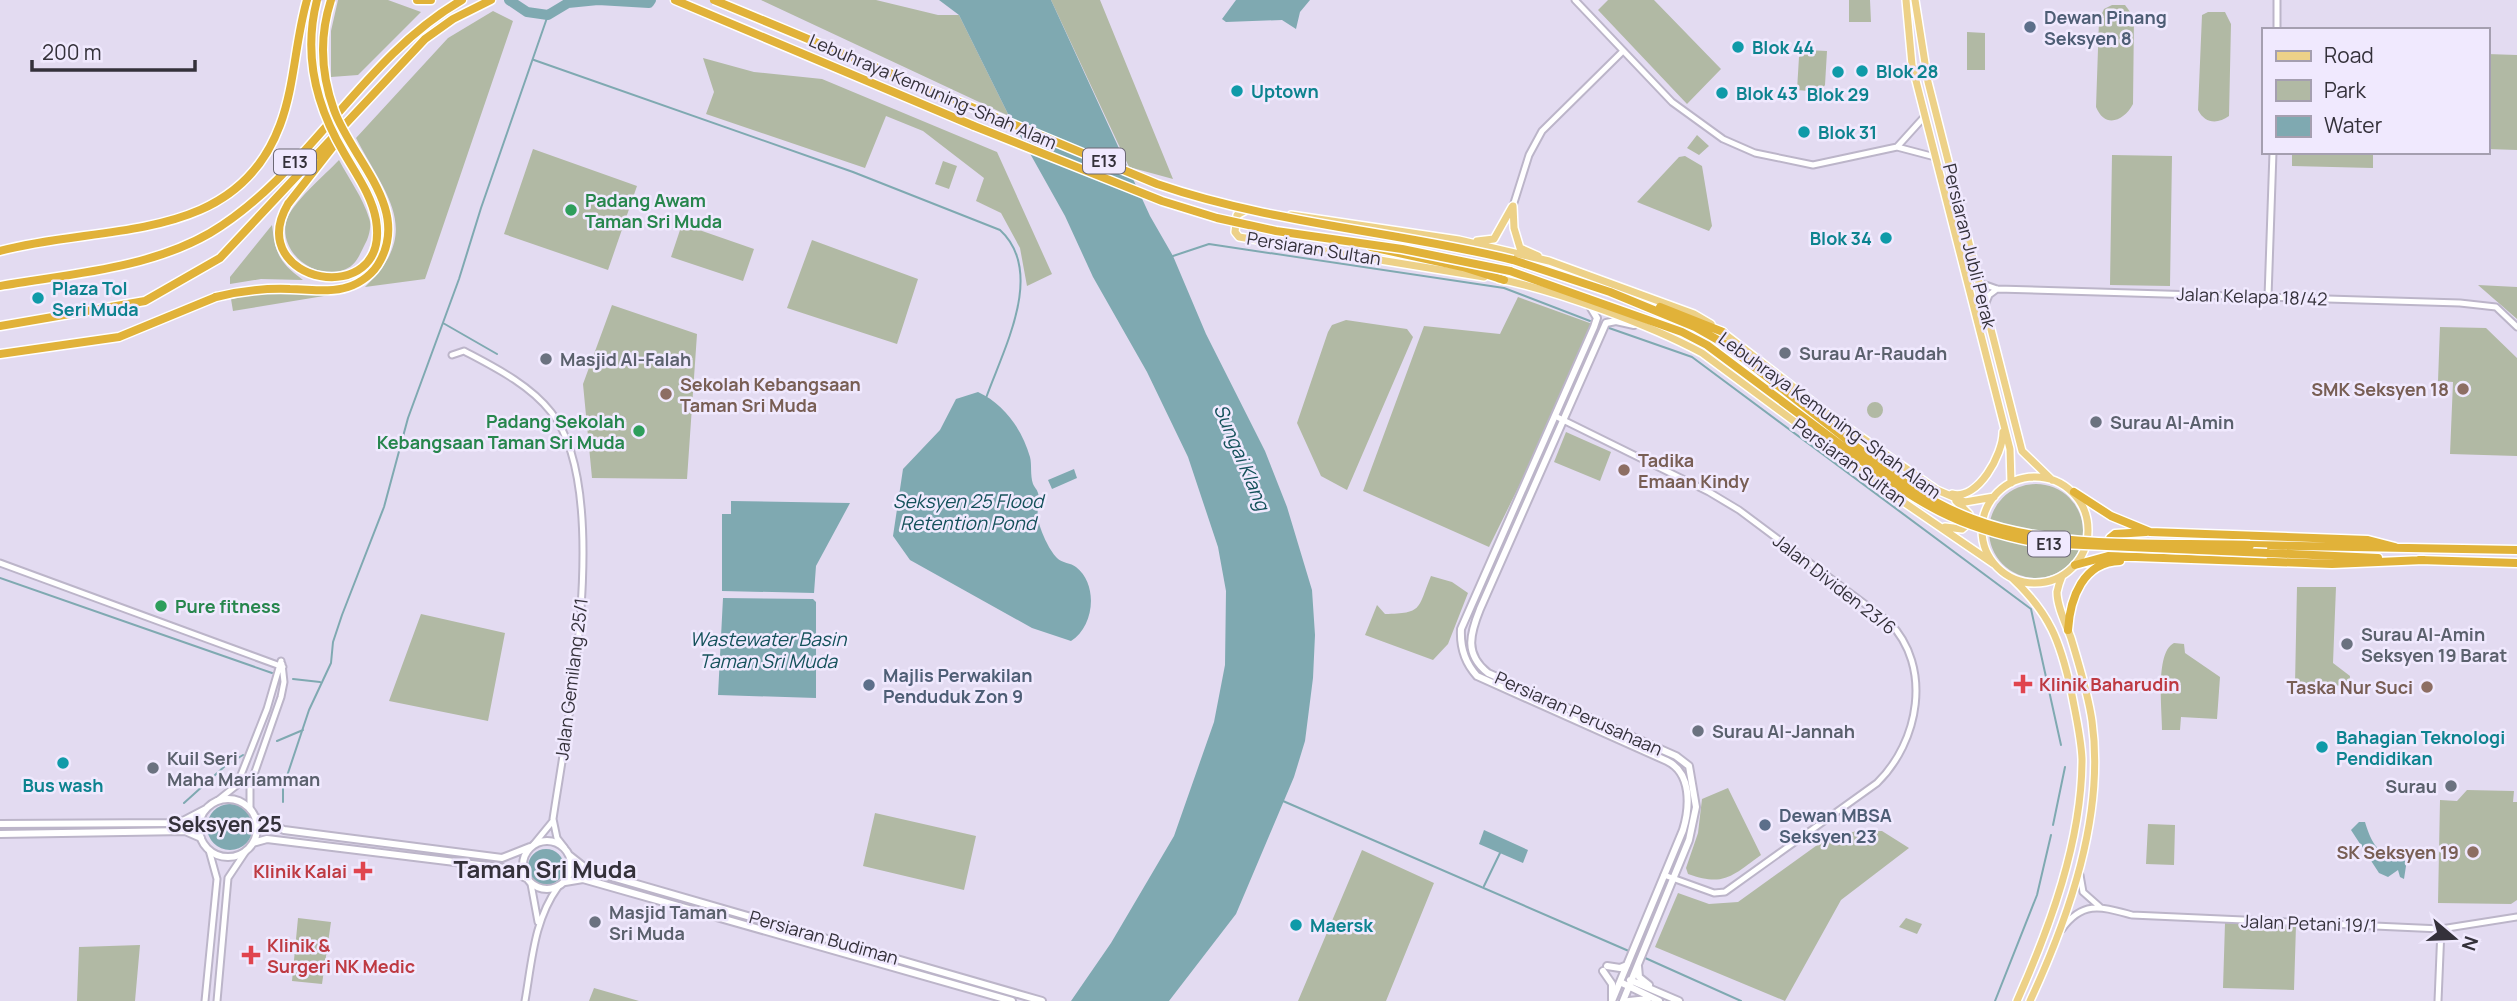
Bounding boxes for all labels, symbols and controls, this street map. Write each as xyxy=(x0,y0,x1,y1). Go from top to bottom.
place label: Dewan Pinang Seksyen 8 xyxy=(2044,5,2167,50)
marker: Dewan Pinang Seksyen 8 xyxy=(2022,19,2038,35)
scale bar xyxy=(32,28,194,72)
street label: Lebuhraya Kemuning-Shah Alam xyxy=(805,28,1061,154)
legend xyxy=(2262,28,2489,154)
place label: Blok 44 xyxy=(1752,35,1815,59)
text: 200 m xyxy=(42,38,102,66)
marker: Blok 44 xyxy=(1730,39,1746,55)
text: Road xyxy=(2324,41,2374,69)
place label: Blok 28 xyxy=(1876,59,1939,83)
marker: Blok 28 xyxy=(1854,63,1870,79)
marker: Blok 29 xyxy=(1830,64,1846,80)
text: Park xyxy=(2324,76,2366,104)
place label: Uptown xyxy=(1251,79,1319,103)
place label: Blok 43 xyxy=(1736,81,1798,105)
place label: Blok 29 xyxy=(1807,82,1869,106)
marker: Uptown xyxy=(1229,83,1245,99)
marker: Blok 43 xyxy=(1714,85,1730,101)
text: Water xyxy=(2324,111,2383,139)
place label: Blok 31 xyxy=(1818,120,1877,144)
marker: Blok 31 xyxy=(1796,124,1812,140)
road number: E13 xyxy=(1083,148,1125,174)
road number: E13 xyxy=(274,150,316,174)
street label: Persiaran Jubli Perak xyxy=(1938,161,2002,332)
place label: Padang Awam Taman Sri Muda xyxy=(585,188,722,233)
marker: Padang Awam Taman Sri Muda xyxy=(563,202,579,218)
street label: Persiaran Sultan xyxy=(1245,226,1383,270)
place label: Blok 34 xyxy=(1810,226,1872,250)
marker: Blok 34 xyxy=(1878,230,1894,246)
place label: Plaza Tol Seri Muda xyxy=(52,276,139,321)
street label: Jalan Kelapa 18/42 xyxy=(2176,281,2328,311)
marker: Plaza Tol Seri Muda xyxy=(30,290,46,306)
street label: Lebuhraya Kemuning–Shah Alam xyxy=(1714,326,1946,504)
place label: Surau Ar-Raudah xyxy=(1799,341,1947,365)
marker: Surau Ar-Raudah xyxy=(1777,345,1793,361)
place label: Masjid Al-Falah xyxy=(560,347,691,371)
marker: Masjid Al-Falah xyxy=(538,351,554,367)
place label: Sekolah Kebangsaan Taman Sri Muda xyxy=(680,372,861,417)
place label: SMK Seksyen 18 xyxy=(2311,377,2449,401)
marker: SMK Seksyen 18 xyxy=(2455,381,2471,397)
marker: Sekolah Kebangsaan Taman Sri Muda xyxy=(658,386,674,402)
water label: Sungai Klang xyxy=(1208,400,1277,516)
place label: Padang Sekolah Kebangsaan Taman Sri Muda xyxy=(377,409,625,454)
place label: Surau Al-Amin xyxy=(2110,410,2234,434)
street label: Persiaran Sultan xyxy=(1788,412,1912,512)
marker: Surau Al-Amin xyxy=(2088,414,2104,430)
marker: Padang Sekolah Kebangsaan Taman Sri Muda xyxy=(631,423,647,439)
place label: Tadika Emaan Kindy xyxy=(1638,448,1749,493)
marker: Tadika Emaan Kindy xyxy=(1616,462,1632,478)
water label: Seksyen 25 Flood Retention Pond xyxy=(893,488,1046,536)
street label: Jalan Dividen 23/6 xyxy=(1768,528,1902,640)
road number: E13 xyxy=(2028,531,2070,556)
place label: Pure fitness xyxy=(175,594,281,618)
street label: Jalan Gemilang 25/1 xyxy=(549,597,593,761)
marker: Pure fitness xyxy=(153,598,169,614)
place label: Surau Al-Amin Seksyen 19 Barat xyxy=(2361,622,2507,667)
water label: Wastewater Basin Taman Sri Muda xyxy=(690,626,847,674)
marker: Surau Al-Amin Seksyen 19 Barat xyxy=(2339,636,2355,652)
place label: Majlis Perwakilan Penduduk Zon 9 xyxy=(883,663,1032,708)
street label: Persiaran Perusahaan xyxy=(1491,665,1667,761)
place label: Klinik Baharudin xyxy=(2039,672,2180,696)
marker: Klinik Baharudin xyxy=(2013,674,2033,694)
place label: Taska Nur Suci xyxy=(2286,675,2413,699)
marker: Majlis Perwakilan Penduduk Zon 9 xyxy=(861,677,877,693)
marker: Taska Nur Suci xyxy=(2419,679,2435,695)
place label: Surau Al-Jannah xyxy=(1712,719,1855,743)
marker: Surau Al-Jannah xyxy=(1690,723,1706,739)
place label: Bahagian Teknologi Pendidikan xyxy=(2336,725,2505,770)
marker: Bahagian Teknologi Pendidikan xyxy=(2314,739,2330,755)
place label: Kuil Seri Maha Mariamman xyxy=(167,746,320,791)
marker: Bus wash xyxy=(55,755,71,771)
marker: Kuil Seri Maha Mariamman xyxy=(145,760,161,776)
place label: Bus wash xyxy=(22,773,104,797)
place label: Surau xyxy=(2385,774,2437,798)
marker: Surau xyxy=(2443,778,2459,794)
place label: Dewan MBSA Seksyen 23 xyxy=(1779,803,1892,848)
district label: Seksyen 25 xyxy=(168,810,282,838)
marker: Dewan MBSA Seksyen 23 xyxy=(1757,817,1773,833)
place label: SK Seksyen 19 xyxy=(2337,840,2459,864)
marker: SK Seksyen 19 xyxy=(2465,844,2481,860)
district label: Taman Sri Muda xyxy=(454,852,636,885)
place label: Klinik Kalai xyxy=(253,859,347,883)
marker: Klinik Kalai xyxy=(353,861,373,881)
place label: Masjid Taman Sri Muda xyxy=(609,900,727,945)
north arrow xyxy=(2419,903,2489,973)
street label: Persiaran Budiman xyxy=(747,904,901,970)
street label: Jalan Petani 19/1 xyxy=(2241,909,2377,937)
place label: Maersk xyxy=(1310,913,1374,937)
marker: Masjid Taman Sri Muda xyxy=(587,914,603,930)
marker: Maersk xyxy=(1288,917,1304,933)
place label: Klinik & Surgeri NK Medic xyxy=(267,933,415,978)
text: N xyxy=(2456,933,2485,954)
marker: Klinik & Surgeri NK Medic xyxy=(241,945,261,965)

